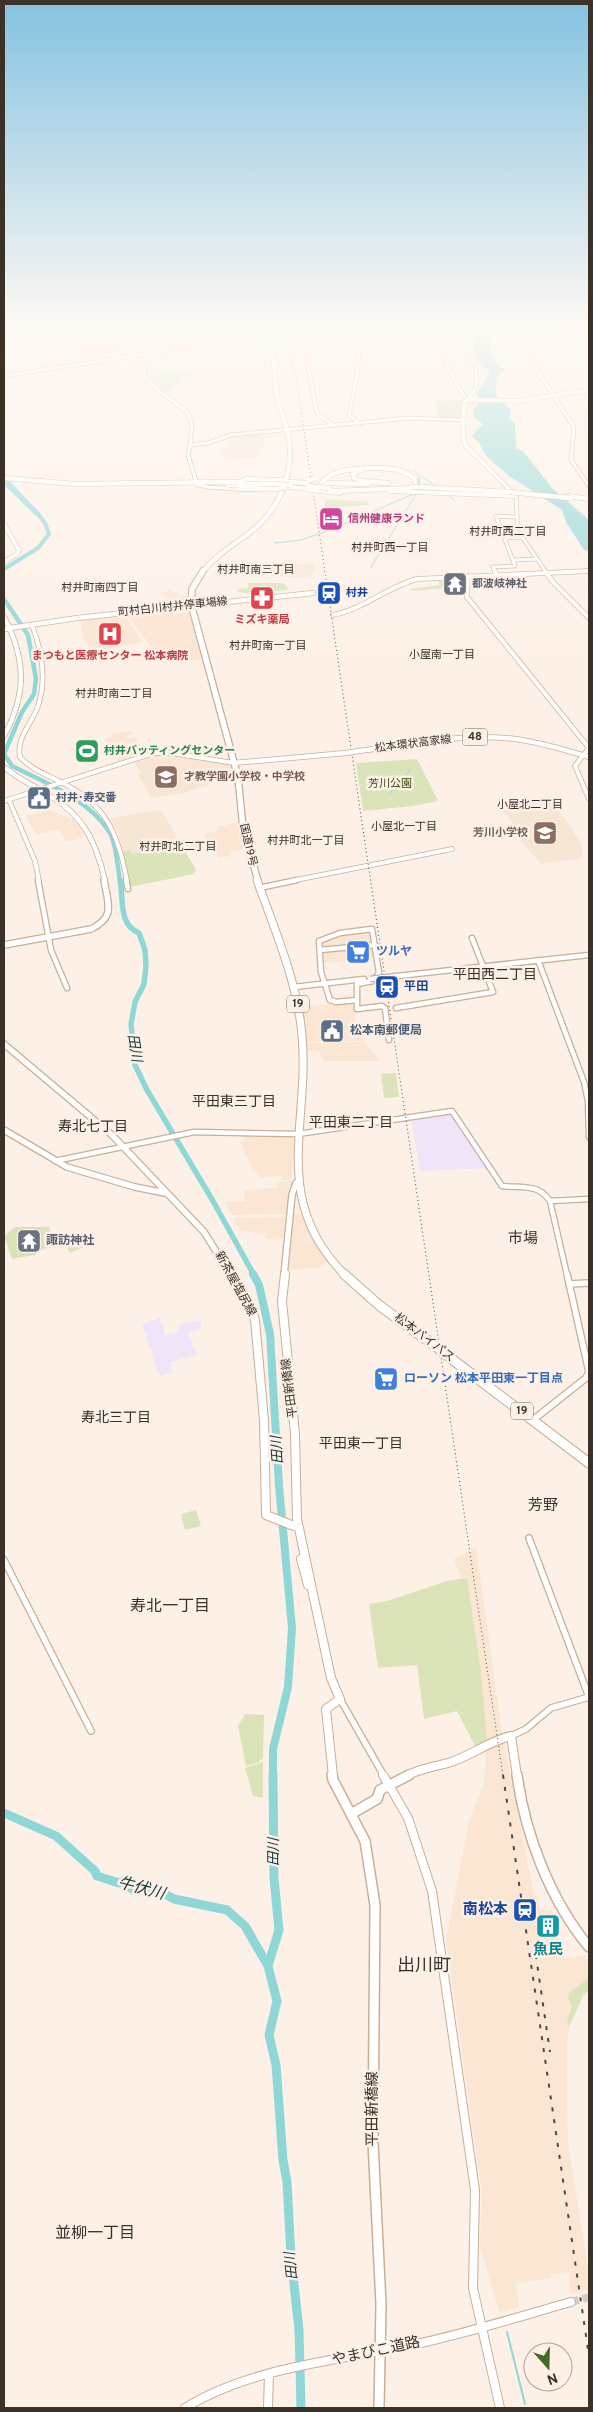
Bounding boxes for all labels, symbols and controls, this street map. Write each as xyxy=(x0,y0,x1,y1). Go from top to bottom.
hotel icon: 信州健康ランド xyxy=(318,506,344,532)
place label: 信州健康ランド xyxy=(348,512,425,526)
district label: 村井町西二丁目 xyxy=(470,525,547,539)
district label: 村井町西一丁目 xyxy=(352,541,429,555)
district label: 村井町南三丁目 xyxy=(218,563,295,577)
temple icon: 都波岐神社 xyxy=(442,571,468,597)
place label: 都波岐神社 xyxy=(472,577,527,591)
station icon: 村井 xyxy=(316,580,342,606)
district label: 村井町南四丁目 xyxy=(62,581,139,595)
pharmacy icon: ミズキ薬局 xyxy=(249,585,275,611)
place label: 村井 xyxy=(346,586,368,600)
street label: 町村白川村井停車場線 xyxy=(118,594,228,620)
place label: ミズキ薬局 xyxy=(235,613,290,627)
hospital icon: まつもと医療センター 松本病院 xyxy=(97,621,123,647)
district label: 村井町南一丁目 xyxy=(230,639,307,653)
district label: 小屋南一丁目 xyxy=(409,648,475,662)
place label: まつもと医療センター 松本病院 xyxy=(32,649,188,663)
district label: 村井町南二丁目 xyxy=(76,687,153,701)
road number: 48 xyxy=(462,729,488,746)
street label: 松本環状高家線 xyxy=(374,732,452,756)
sports icon: 村井バッティングセンター xyxy=(74,738,100,764)
place label: 村井バッティングセンター xyxy=(104,744,235,758)
school or university icon: 才教学園小学校・中学校 xyxy=(153,764,179,790)
place label: 才教学園小学校・中学校 xyxy=(184,770,305,784)
park label: 芳川公園 xyxy=(368,777,412,791)
public building icon: 村井･寿交番 xyxy=(26,785,52,811)
place label: 村井･寿交番 xyxy=(56,791,117,805)
district label: 小屋北二丁目 xyxy=(497,798,563,812)
district label: 小屋北一丁目 xyxy=(371,820,437,834)
school or university icon: 芳川小学校 xyxy=(532,820,558,846)
street label: 国道19号 xyxy=(236,822,260,868)
place label: 芳川小学校 xyxy=(473,826,528,840)
district label: 村井町北一丁目 xyxy=(268,834,345,848)
district label: 村井町北二丁目 xyxy=(140,840,217,854)
supermarket icon: ツルヤ xyxy=(345,939,371,965)
place label: ツルヤ xyxy=(376,944,412,960)
district label: 平田西二丁目 xyxy=(453,967,537,984)
station icon: 平田 xyxy=(374,974,400,1000)
place label: 平田 xyxy=(404,979,428,995)
road number: 19 xyxy=(287,996,309,1012)
public building icon: 松本南郵便局 xyxy=(319,1018,345,1044)
place label: 松本南郵便局 xyxy=(350,1023,422,1039)
water label: 田川 xyxy=(123,1033,145,1065)
district label: 平田東三丁目 xyxy=(192,1094,276,1111)
district label: 平田東二丁目 xyxy=(309,1115,393,1132)
district label: 寿北七丁目 xyxy=(58,1118,128,1136)
temple icon: 諏訪神社 xyxy=(16,1228,42,1254)
district label: 市場 xyxy=(508,1230,538,1249)
place label: 諏訪神社 xyxy=(46,1233,94,1249)
street label: 新茶屋塩尻線 xyxy=(211,1249,259,1319)
street label: 松本バイパス xyxy=(391,1310,457,1366)
street label: 平田新橋線 xyxy=(278,1357,302,1419)
supermarket icon: ローソン 松本平田東一丁目点 xyxy=(373,1366,399,1392)
place label: ローソン 松本平田東一丁目点 xyxy=(404,1371,563,1387)
road number: 19 xyxy=(511,1402,533,1420)
district label: 寿北三丁目 xyxy=(81,1409,151,1427)
water label: 田川 xyxy=(268,1433,287,1465)
district label: 平田東一丁目 xyxy=(319,1436,403,1453)
district label: 芳野 xyxy=(528,1497,558,1516)
district label: 寿北一丁目 xyxy=(130,1597,210,1617)
water label: 田川 xyxy=(266,1836,283,1866)
water label: 牛伏川 xyxy=(115,1873,169,1905)
station icon: 南松本 xyxy=(512,1897,538,1923)
place label: 南松本 xyxy=(463,1901,508,1920)
building icon: 魚民 xyxy=(535,1913,561,1939)
place label: 魚民 xyxy=(533,1941,563,1960)
district label: 出川町 xyxy=(397,1955,451,1978)
street label: 平田新橋線 xyxy=(364,2071,383,2147)
district label: 並柳一丁目 xyxy=(55,2224,135,2244)
water label: 田川 xyxy=(282,2249,302,2281)
street label: やまびこ道路 xyxy=(330,2333,422,2371)
north arrow xyxy=(523,2342,573,2392)
text: N xyxy=(544,2368,560,2388)

